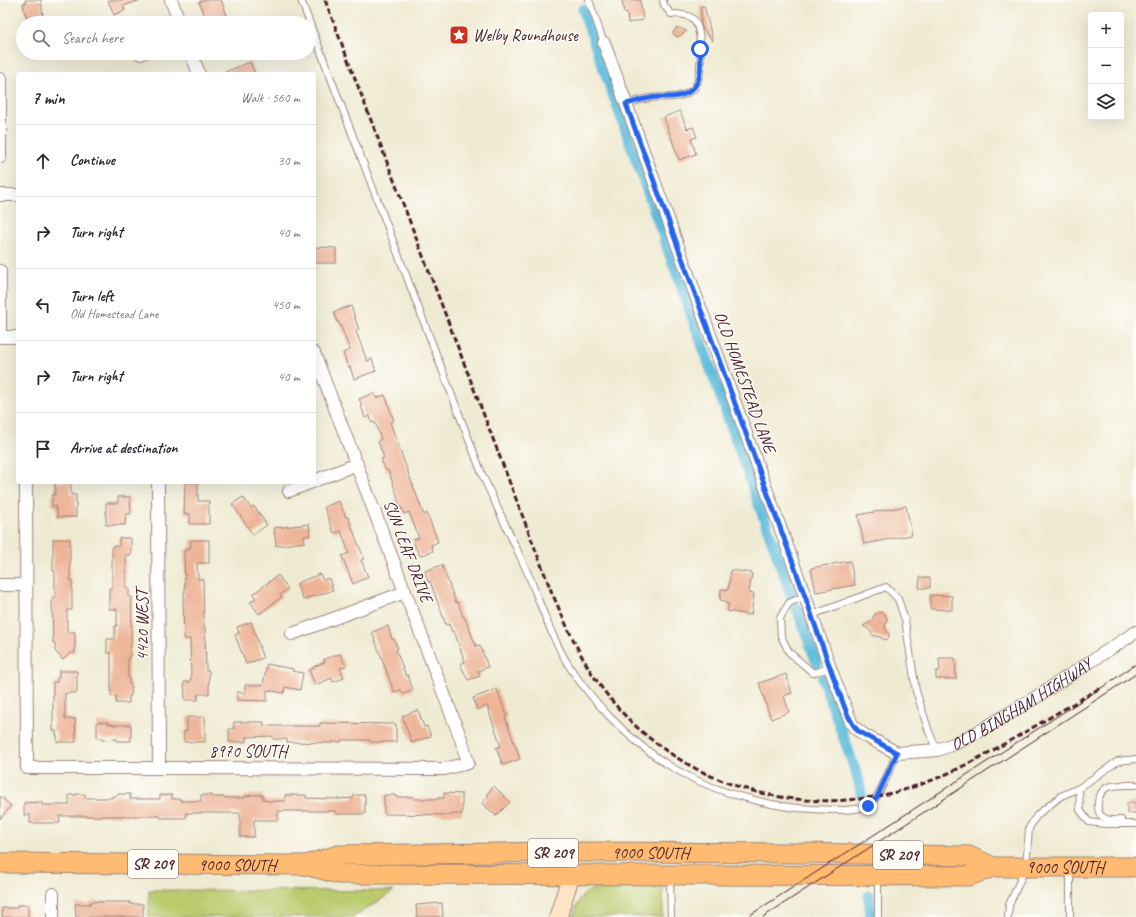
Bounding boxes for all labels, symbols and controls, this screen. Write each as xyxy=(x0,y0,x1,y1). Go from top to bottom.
map controls xyxy=(1088,12,1124,120)
button: + xyxy=(1088,12,1124,48)
search box xyxy=(16,16,316,60)
place icon: Welby Roundhouse xyxy=(448,24,470,46)
place label: Welby Roundhouse xyxy=(473,25,579,46)
icon: search xyxy=(30,27,52,49)
text: Search here xyxy=(62,29,123,48)
route start xyxy=(691,40,709,58)
button: − xyxy=(1088,48,1124,84)
button: layers xyxy=(1088,84,1124,120)
text: 7 min xyxy=(32,88,65,109)
text: Walk · 560 m xyxy=(241,90,300,106)
icon: ahead xyxy=(32,150,54,172)
text: Continue xyxy=(70,151,115,170)
text: 30 m xyxy=(278,153,300,169)
icon: right xyxy=(32,222,54,244)
text: Turn right xyxy=(70,223,123,242)
text: 40 m xyxy=(278,225,300,241)
text: Turn left xyxy=(70,287,113,306)
icon: left xyxy=(32,294,54,316)
text: 450 m xyxy=(272,297,300,313)
text: Old Homestead Lane xyxy=(70,306,158,322)
street label: OLD HOMESTEAD LANE xyxy=(710,308,781,457)
icon: right xyxy=(32,366,54,388)
text: Turn right xyxy=(70,367,123,386)
text: 40 m xyxy=(278,369,300,385)
icon: arrive xyxy=(32,438,54,460)
text: Arrive at destination xyxy=(70,439,177,458)
street label: SUN LEAF DRIVE xyxy=(379,497,438,608)
street label: 4420 WEST xyxy=(132,585,153,661)
street label: OLD BINGHAM HIGHWAY xyxy=(948,652,1097,754)
street label: 8970 SOUTH xyxy=(209,741,290,762)
route end xyxy=(859,797,877,815)
road number: SR 209 xyxy=(528,839,578,867)
road number: SR 209 xyxy=(873,841,923,869)
street label: 9000 SOUTH xyxy=(612,842,693,863)
road number: SR 209 xyxy=(128,850,178,878)
street label: 9000 SOUTH xyxy=(198,854,279,875)
street label: 9000 SOUTH xyxy=(1026,857,1107,878)

